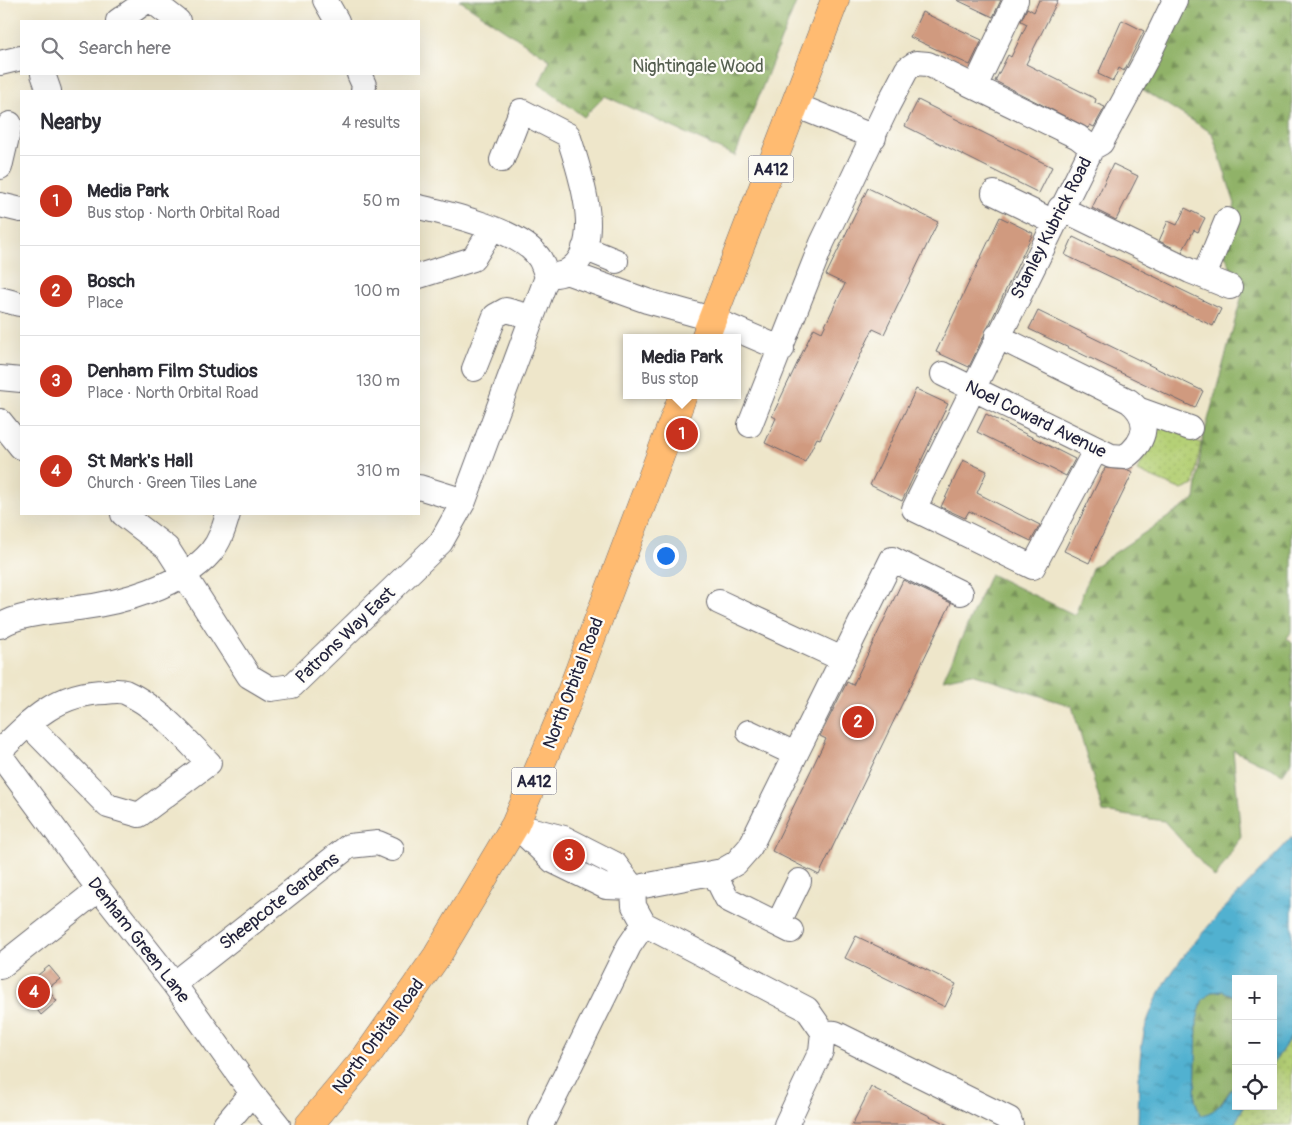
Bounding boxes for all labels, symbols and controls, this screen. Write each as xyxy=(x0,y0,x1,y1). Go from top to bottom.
search box xyxy=(20,20,420,75)
icon: search xyxy=(38,34,66,62)
text: Search here xyxy=(78,36,171,60)
park label: Nightingale Wood xyxy=(632,55,764,78)
text: Nearby xyxy=(40,109,101,136)
text: 4 results xyxy=(342,113,400,133)
street label: Stanley Kubrick Road xyxy=(1006,153,1097,303)
road number: A412 xyxy=(748,156,794,182)
text: Media Park xyxy=(87,179,169,203)
text: 1 xyxy=(53,191,59,211)
text: 50 m xyxy=(363,191,400,211)
text: Bus stop · North Orbital Road xyxy=(87,203,280,223)
text: Bosch xyxy=(87,269,135,293)
text: 2 xyxy=(52,281,60,301)
text: 100 m xyxy=(354,281,400,301)
text: Place xyxy=(87,293,123,313)
popup xyxy=(623,334,741,399)
text: Media Park xyxy=(641,345,723,369)
text: Denham Film Studios xyxy=(87,359,257,383)
text: Bus stop xyxy=(641,369,699,389)
text: 3 xyxy=(52,371,60,391)
text: 130 m xyxy=(356,371,400,391)
street label: Noel Coward Avenue xyxy=(961,375,1110,464)
text: Place · North Orbital Road xyxy=(87,383,259,403)
pin: 1 xyxy=(666,415,698,453)
text: St Mark's Hall xyxy=(87,449,193,473)
text: 4 xyxy=(51,461,61,481)
text: 310 m xyxy=(356,461,400,481)
text: Church · Green Tiles Lane xyxy=(87,473,257,493)
your location xyxy=(653,543,679,569)
street label: Patrons Way East xyxy=(291,581,401,689)
street label: North Orbital Road xyxy=(538,614,609,752)
pin: 2 xyxy=(842,703,874,741)
road number: A412 xyxy=(512,768,556,794)
pin: 3 xyxy=(553,836,585,874)
street label: Sheepcote Gardens xyxy=(215,847,344,955)
street label: Denham Green Lane xyxy=(82,873,195,1008)
pin: 4 xyxy=(18,973,50,1011)
street label: North Orbital Road xyxy=(327,974,429,1099)
map controls xyxy=(1232,975,1277,1110)
button: + xyxy=(1232,975,1277,1020)
button: − xyxy=(1232,1020,1277,1065)
button: locate xyxy=(1232,1065,1277,1110)

